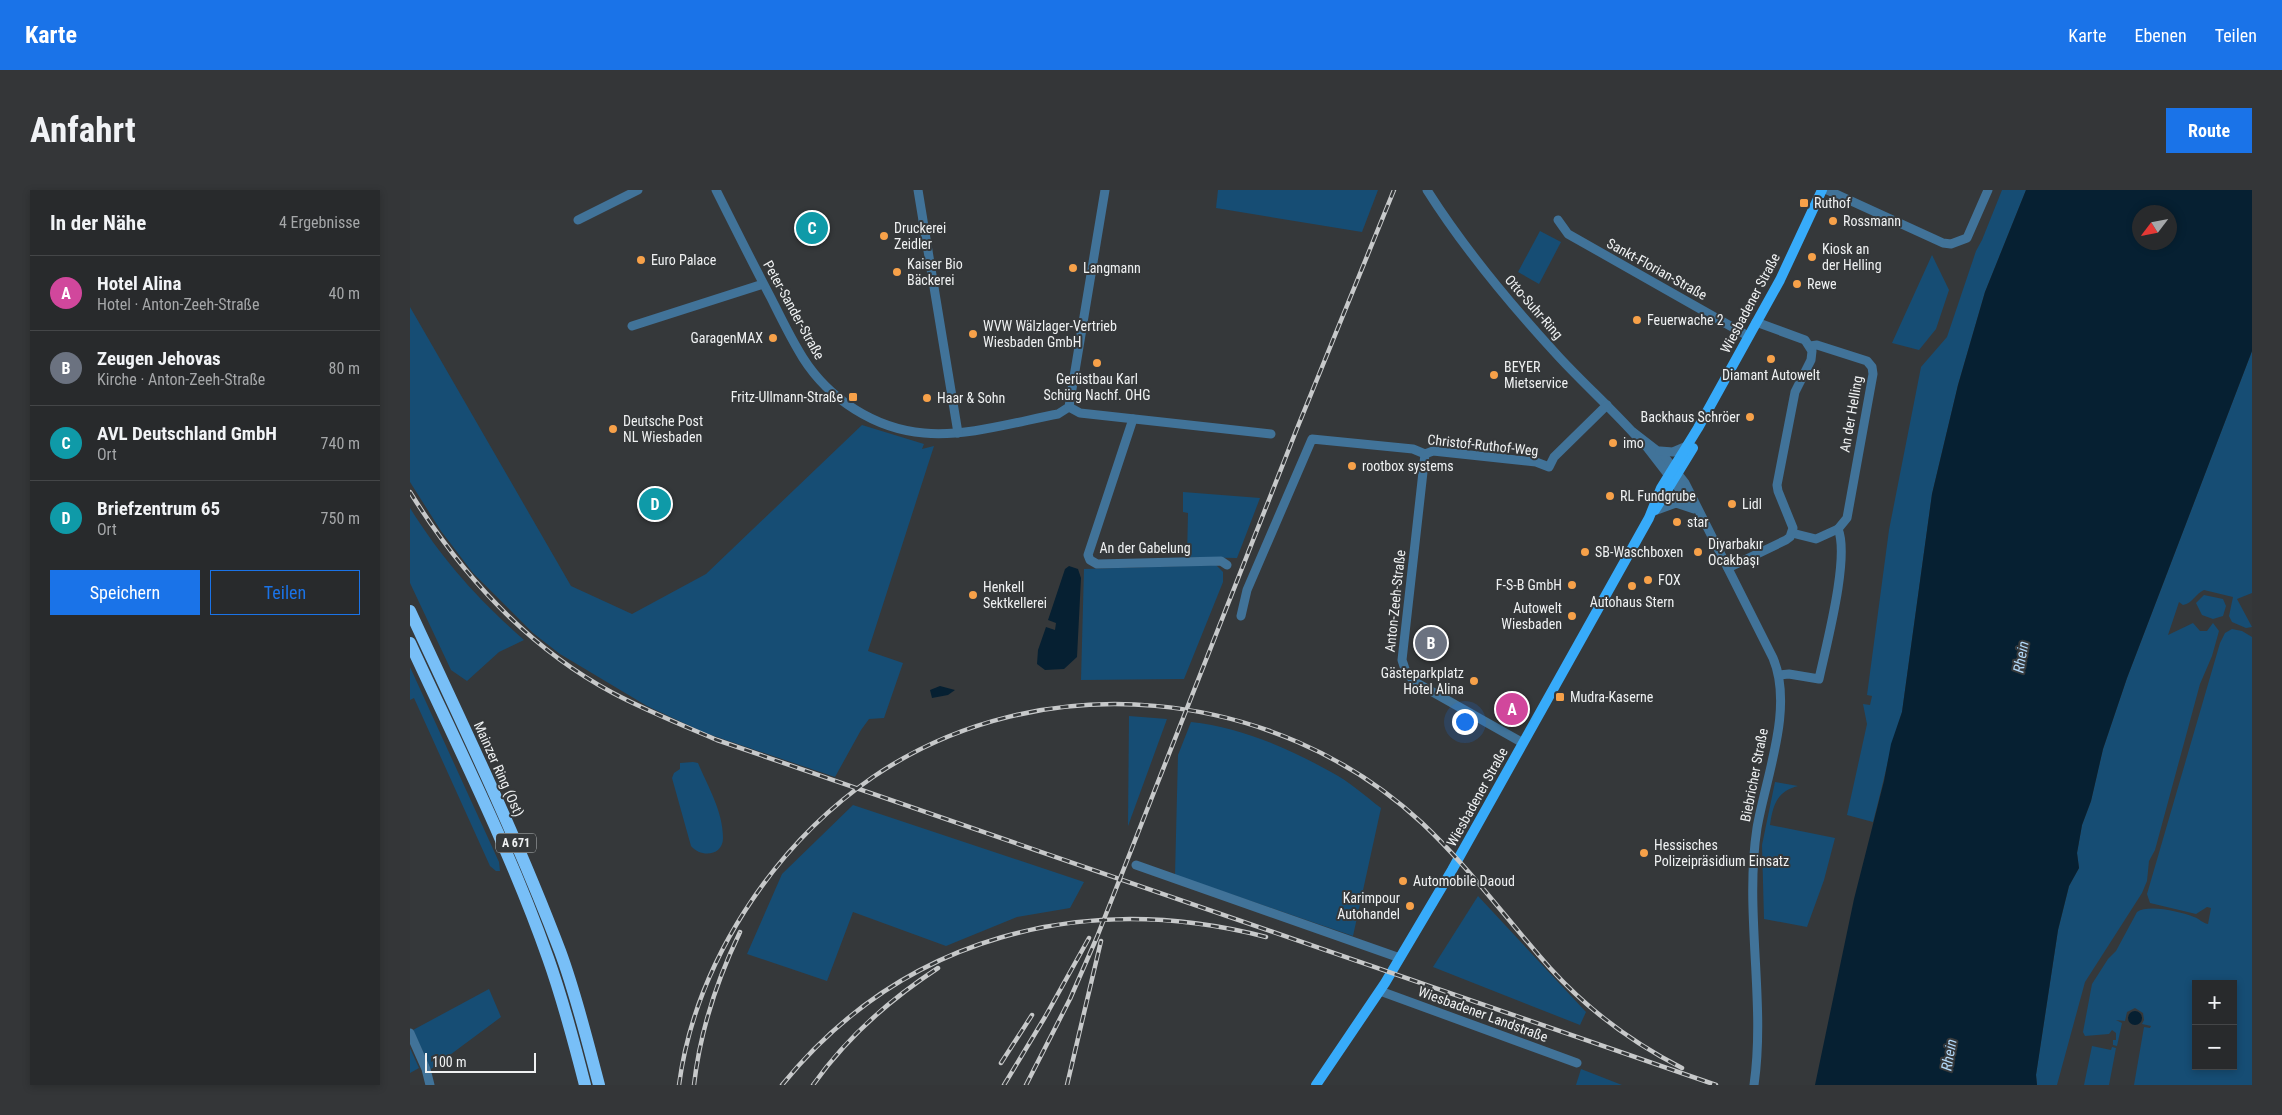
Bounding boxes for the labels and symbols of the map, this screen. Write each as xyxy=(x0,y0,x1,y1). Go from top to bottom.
place label: Ruthof xyxy=(1814,195,1851,211)
marker: Ruthof xyxy=(1798,197,1810,209)
north arrow xyxy=(2132,205,2177,250)
pin: C xyxy=(796,209,828,247)
place label: Rossmann xyxy=(1843,213,1901,229)
marker: Rossmann xyxy=(1827,215,1839,227)
place label: Druckerei Zeidler xyxy=(894,220,946,252)
marker: Druckerei Zeidler xyxy=(878,230,890,242)
street label: Sankt-Florian-Straße xyxy=(1604,235,1710,303)
place label: Kiosk an der Helling xyxy=(1822,241,1882,273)
street label: Wiesbadener Straße xyxy=(1717,250,1783,356)
marker: Kiosk an der Helling xyxy=(1806,251,1818,263)
place label: Euro Palace xyxy=(651,252,717,268)
marker: Euro Palace xyxy=(635,254,647,266)
place label: Kaiser Bio Bäckerei xyxy=(907,256,963,288)
street label: Peter-Sander-Straße xyxy=(760,258,828,363)
place label: Langmann xyxy=(1083,260,1141,276)
marker: Langmann xyxy=(1067,262,1079,274)
marker: Kaiser Bio Bäckerei xyxy=(891,266,903,278)
street label: Otto-Suhr-Ring xyxy=(1502,272,1566,342)
place label: Rewe xyxy=(1807,276,1837,292)
marker: Rewe xyxy=(1791,278,1803,290)
place label: Feuerwache 2 xyxy=(1647,312,1724,328)
marker: Feuerwache 2 xyxy=(1631,314,1643,326)
place label: WVW Wälzlager-Vertrieb Wiesbaden GmbH xyxy=(983,318,1117,350)
marker: WVW Wälzlager-Vertrieb Wiesbaden GmbH xyxy=(967,328,979,340)
place label: GaragenMAX xyxy=(691,330,763,346)
marker: GaragenMAX xyxy=(767,332,779,344)
marker: Diamant Autowelt xyxy=(1765,353,1777,365)
marker: Gerüstbau Karl Schürg Nachf. OHG xyxy=(1091,357,1103,369)
place label: BEYER Mietservice xyxy=(1504,359,1568,391)
place label: Diamant Autowelt xyxy=(1722,367,1820,383)
marker: BEYER Mietservice xyxy=(1488,369,1500,381)
place label: Gerüstbau Karl Schürg Nachf. OHG xyxy=(1044,371,1150,403)
street label: An der Helling xyxy=(1836,374,1866,454)
place label: Fritz-Ullmann-Straße xyxy=(731,389,843,405)
place label: Haar & Sohn xyxy=(937,390,1005,406)
marker: Fritz-Ullmann-Straße xyxy=(847,391,859,403)
marker: Haar & Sohn xyxy=(921,392,933,404)
place label: Backhaus Schröer xyxy=(1641,409,1740,425)
marker: Backhaus Schröer xyxy=(1744,411,1756,423)
place label: Deutsche Post NL Wiesbaden xyxy=(623,413,703,445)
marker: Deutsche Post NL Wiesbaden xyxy=(607,423,619,435)
street label: Christof-Ruthof-Weg xyxy=(1427,431,1539,459)
place label: imo xyxy=(1623,435,1644,451)
marker: imo xyxy=(1607,437,1619,449)
place label: rootbox systems xyxy=(1362,458,1454,474)
marker: rootbox systems xyxy=(1346,460,1358,472)
pin: D xyxy=(639,485,671,523)
place label: RL Fundgrube xyxy=(1620,488,1696,504)
marker: RL Fundgrube xyxy=(1604,490,1616,502)
place label: Lidl xyxy=(1742,496,1762,512)
marker: Lidl xyxy=(1726,498,1738,510)
place label: star xyxy=(1687,514,1709,530)
marker: star xyxy=(1671,516,1683,528)
place label: Diyarbakır Ocakbaşı xyxy=(1708,536,1763,568)
street label: An der Gabelung xyxy=(1099,540,1191,556)
place label: SB-Waschboxen xyxy=(1595,544,1683,560)
marker: SB-Waschboxen xyxy=(1579,546,1591,558)
marker: Diyarbakır Ocakbaşı xyxy=(1692,546,1704,558)
street label: Anton-Zeeh-Straße xyxy=(1382,549,1408,653)
place label: FOX xyxy=(1658,572,1681,588)
marker: FOX xyxy=(1642,574,1654,586)
place label: F-S-B GmbH xyxy=(1496,577,1562,593)
place label: Henkell Sektkellerei xyxy=(983,579,1047,611)
marker: F-S-B GmbH xyxy=(1566,579,1578,591)
marker: Autohaus Stern xyxy=(1626,580,1638,592)
marker: Henkell Sektkellerei xyxy=(967,589,979,601)
place label: Autohaus Stern xyxy=(1590,594,1674,610)
place label: Autowelt Wiesbaden xyxy=(1501,600,1562,632)
marker: Autowelt Wiesbaden xyxy=(1566,610,1578,622)
pin: B xyxy=(1415,624,1447,662)
water label: Rhein xyxy=(2009,640,2033,674)
place label: Gästeparkplatz Hotel Alina xyxy=(1381,665,1464,697)
marker: Gästeparkplatz Hotel Alina xyxy=(1468,675,1480,687)
place label: Mudra-Kaserne xyxy=(1570,689,1654,705)
pin: A xyxy=(1496,690,1528,728)
marker: Mudra-Kaserne xyxy=(1554,691,1566,703)
your location xyxy=(1452,709,1478,735)
street label: Mainzer Ring (Ost) xyxy=(470,719,527,820)
street label: Biebricher Straße xyxy=(1737,726,1771,823)
street label: Wiesbadener Straße xyxy=(1443,744,1511,849)
road number: A 671 xyxy=(496,834,536,852)
place label: Hessisches Polizeipräsidium Einsatz xyxy=(1654,837,1789,869)
marker: Hessisches Polizeipräsidium Einsatz xyxy=(1638,847,1650,859)
place label: Automobile Daoud xyxy=(1413,873,1515,889)
marker: Automobile Daoud xyxy=(1397,875,1409,887)
place label: Karimpour Autohandel xyxy=(1337,890,1400,922)
marker: Karimpour Autohandel xyxy=(1404,900,1416,912)
street label: Wiesbadener Landstraße xyxy=(1416,983,1550,1045)
water label: Rhein xyxy=(1937,1038,1961,1072)
scale bar xyxy=(425,1050,536,1073)

